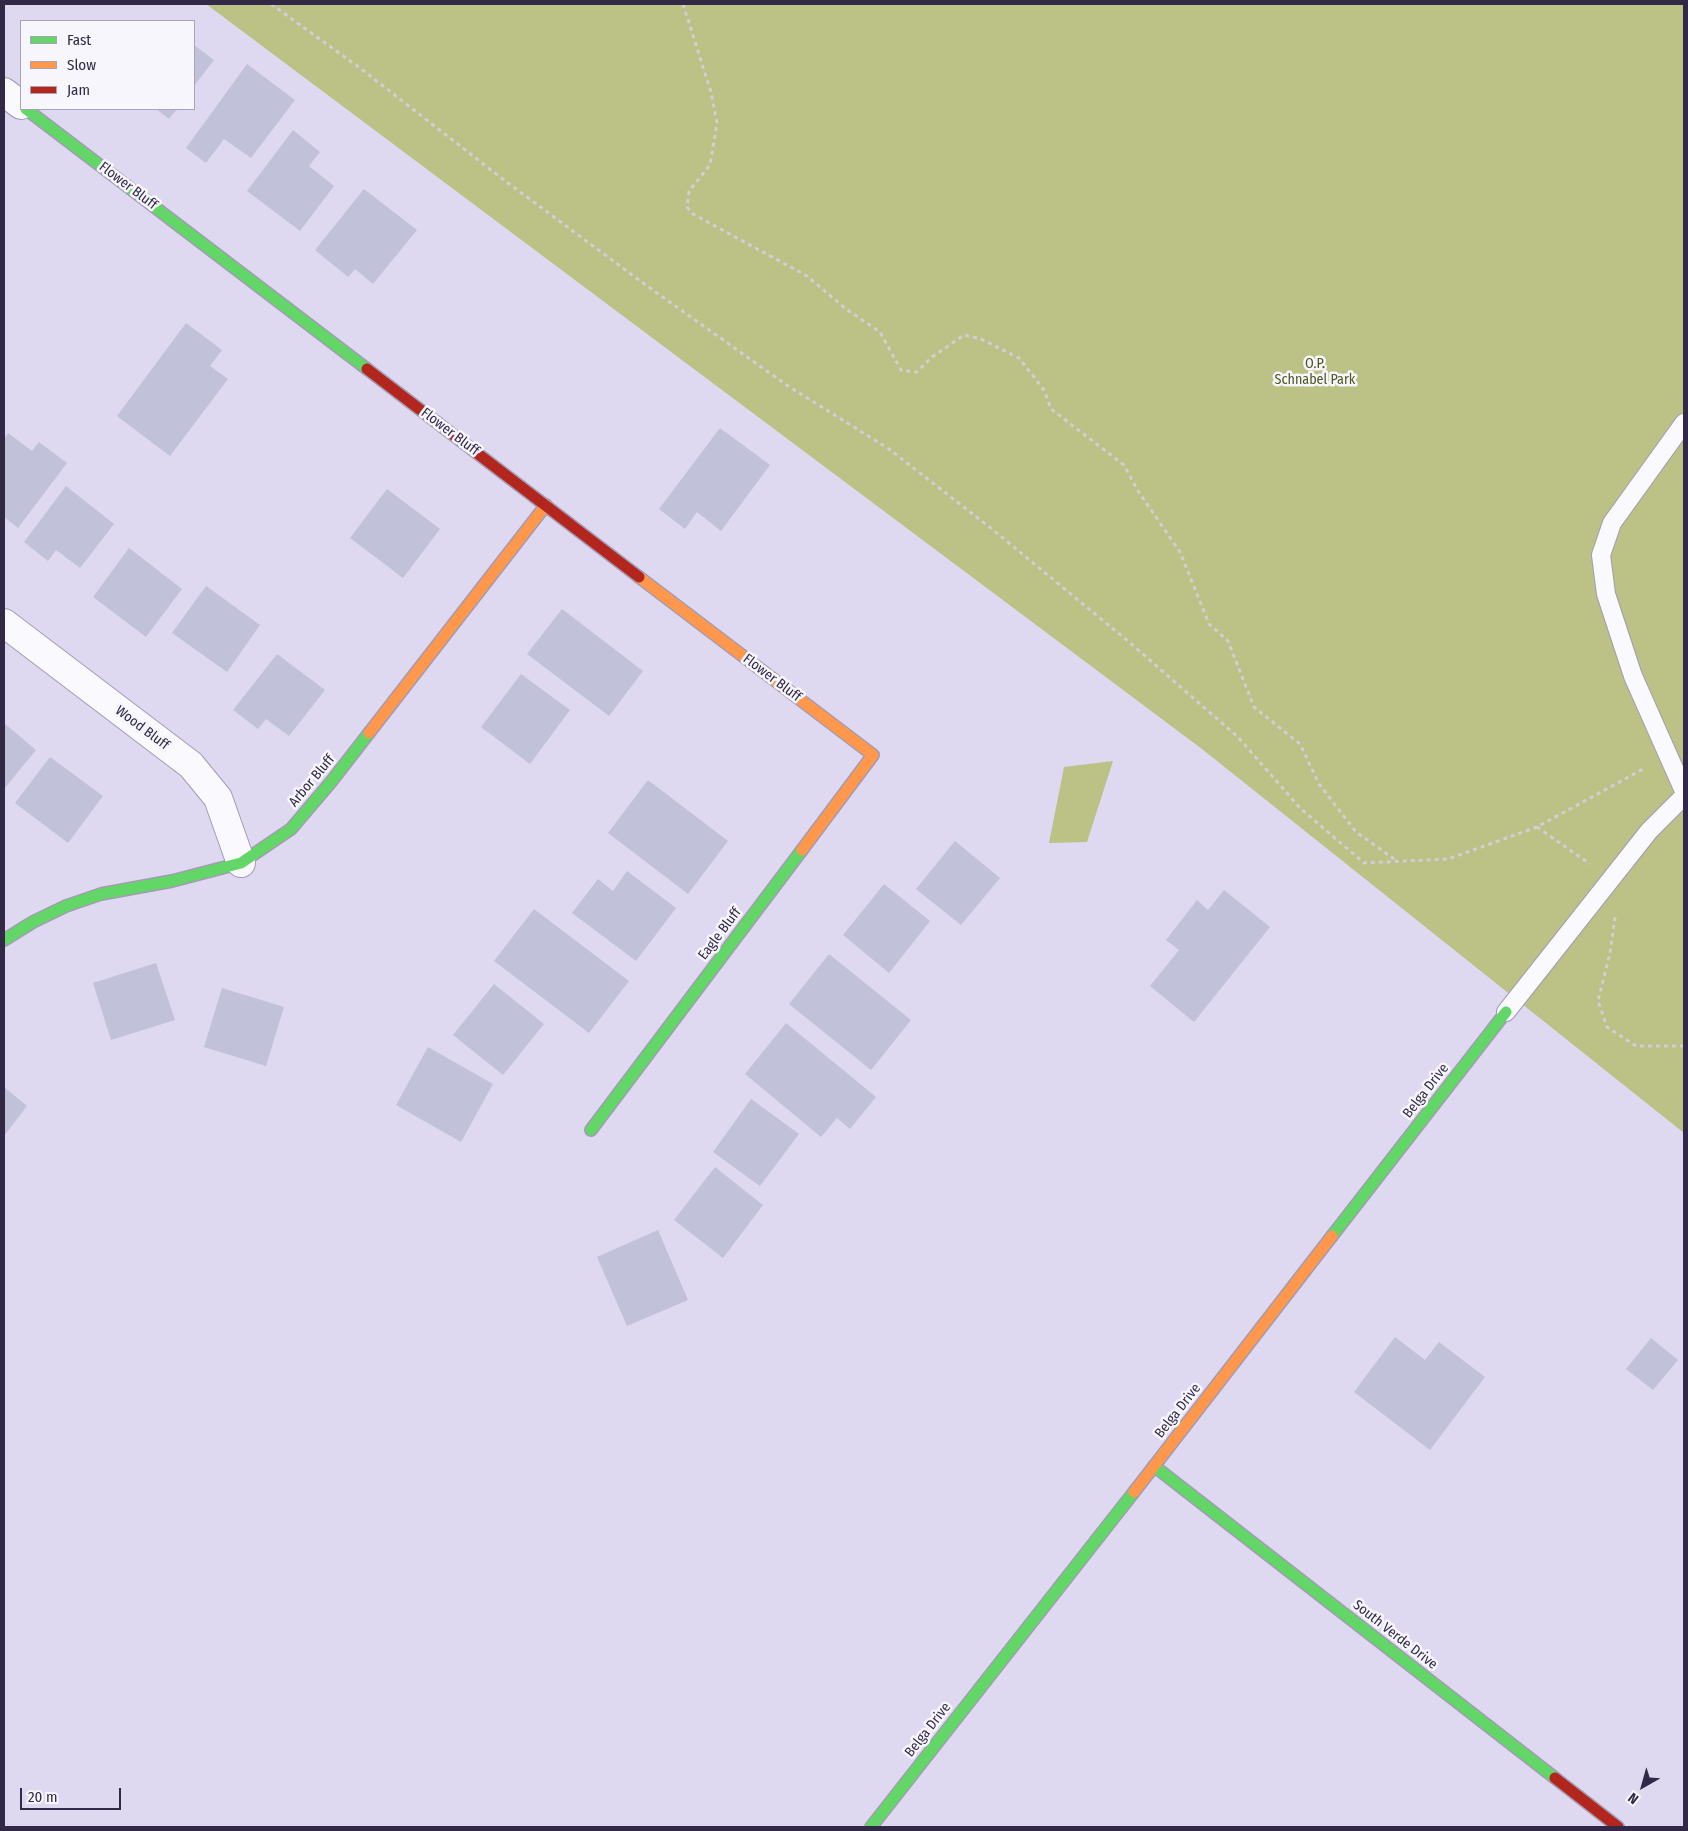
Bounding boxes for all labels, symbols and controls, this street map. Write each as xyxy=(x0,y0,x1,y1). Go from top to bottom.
legend xyxy=(20,20,195,110)
text: Fast xyxy=(67,31,91,49)
text: Slow xyxy=(67,56,96,74)
text: Jam xyxy=(67,81,90,99)
street label: Flower Bluff xyxy=(96,159,160,213)
park label: O.P. Schnabel Park xyxy=(1275,356,1355,388)
street label: Flower Bluff xyxy=(418,405,482,459)
street label: Flower Bluff xyxy=(740,651,804,705)
street label: Wood Bluff xyxy=(112,702,172,754)
street label: Arbor Bluff xyxy=(285,752,339,810)
street label: Eagle Bluff xyxy=(695,905,745,963)
street label: Belga Drive xyxy=(1400,1060,1452,1122)
street label: Belga Drive xyxy=(1152,1380,1204,1442)
street label: South Verde Drive xyxy=(1349,1597,1441,1673)
street label: Belga Drive xyxy=(902,1699,954,1761)
north arrow xyxy=(1618,1761,1668,1811)
scale bar xyxy=(22,1778,124,1810)
text: 20 m xyxy=(28,1788,58,1806)
text: N xyxy=(1625,1789,1642,1808)

